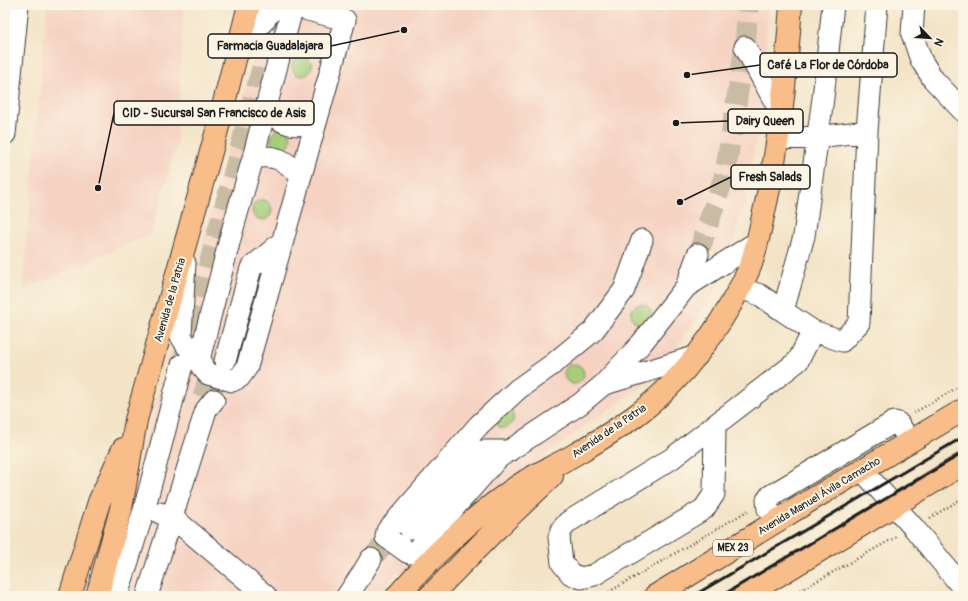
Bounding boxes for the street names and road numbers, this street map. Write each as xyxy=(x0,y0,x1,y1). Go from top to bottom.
street label: Avenida de la Patria xyxy=(152,256,188,344)
street label: Avenida de la Patria xyxy=(569,401,649,461)
street label: Avenida Manuel Ávila Camacho xyxy=(755,454,883,538)
road number: MEX 23 xyxy=(713,540,753,556)

